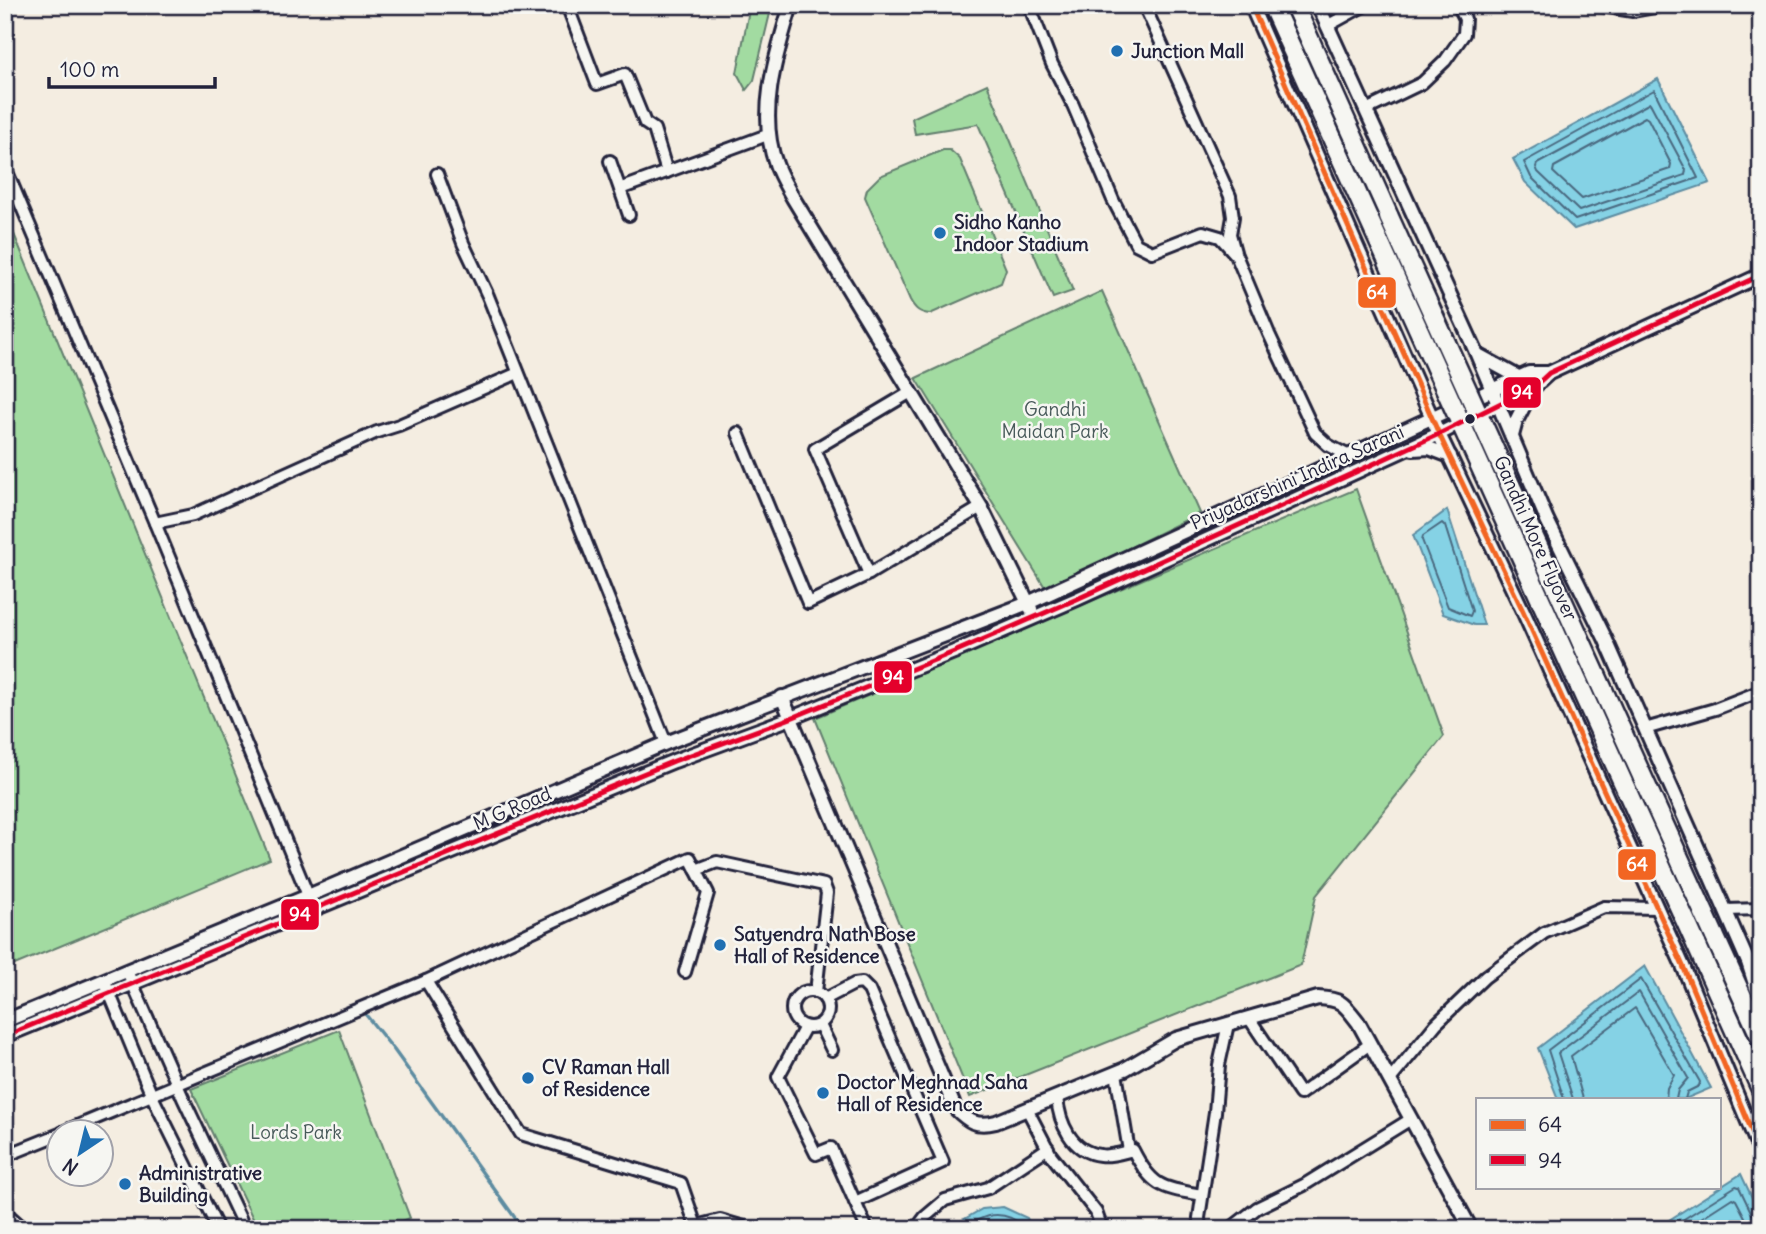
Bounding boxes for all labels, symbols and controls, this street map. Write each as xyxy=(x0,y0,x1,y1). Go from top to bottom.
place label: Junction Mall xyxy=(1131,39,1244,63)
marker: Junction Mall xyxy=(1109,43,1125,59)
scale bar xyxy=(49,46,215,90)
text: 100 m xyxy=(60,56,119,83)
place label: Sidho Kanho Indoor Stadium xyxy=(954,210,1089,256)
marker: Sidho Kanho Indoor Stadium xyxy=(932,225,948,241)
line badge: 64 xyxy=(1357,276,1397,309)
text: 64 xyxy=(1366,280,1388,304)
line badge: 94 xyxy=(1502,376,1542,409)
text: 94 xyxy=(1511,380,1533,404)
park label: Gandhi Maidan Park xyxy=(1001,397,1109,443)
unlabelled marker xyxy=(1463,412,1477,426)
street label: Priyadarshini Indira Sarani xyxy=(1187,419,1407,535)
street label: Gandhi More Flyover xyxy=(1489,452,1583,624)
line badge: 94 xyxy=(873,660,913,694)
text: 94 xyxy=(882,665,904,689)
street label: M G Road xyxy=(469,781,555,835)
line badge: 64 xyxy=(1617,848,1657,881)
text: 64 xyxy=(1626,852,1648,876)
line badge: 94 xyxy=(280,898,320,931)
text: 94 xyxy=(289,902,311,926)
place label: Satyendra Nath Bose Hall of Residence xyxy=(734,922,916,968)
marker: Satyendra Nath Bose Hall of Residence xyxy=(712,937,728,953)
place label: CV Raman Hall of Residence xyxy=(542,1055,670,1101)
marker: CV Raman Hall of Residence xyxy=(520,1070,536,1086)
place label: Doctor Meghnad Saha Hall of Residence xyxy=(837,1070,1028,1116)
marker: Doctor Meghnad Saha Hall of Residence xyxy=(815,1085,831,1101)
legend xyxy=(1476,1098,1720,1188)
text: 64 xyxy=(1538,1111,1562,1138)
north arrow xyxy=(46,1118,116,1188)
park label: Lords Park xyxy=(250,1120,342,1144)
text: 94 xyxy=(1538,1147,1562,1174)
text: N xyxy=(58,1153,83,1181)
place label: Administrative Building xyxy=(139,1161,262,1207)
marker: Administrative Building xyxy=(117,1176,133,1192)

